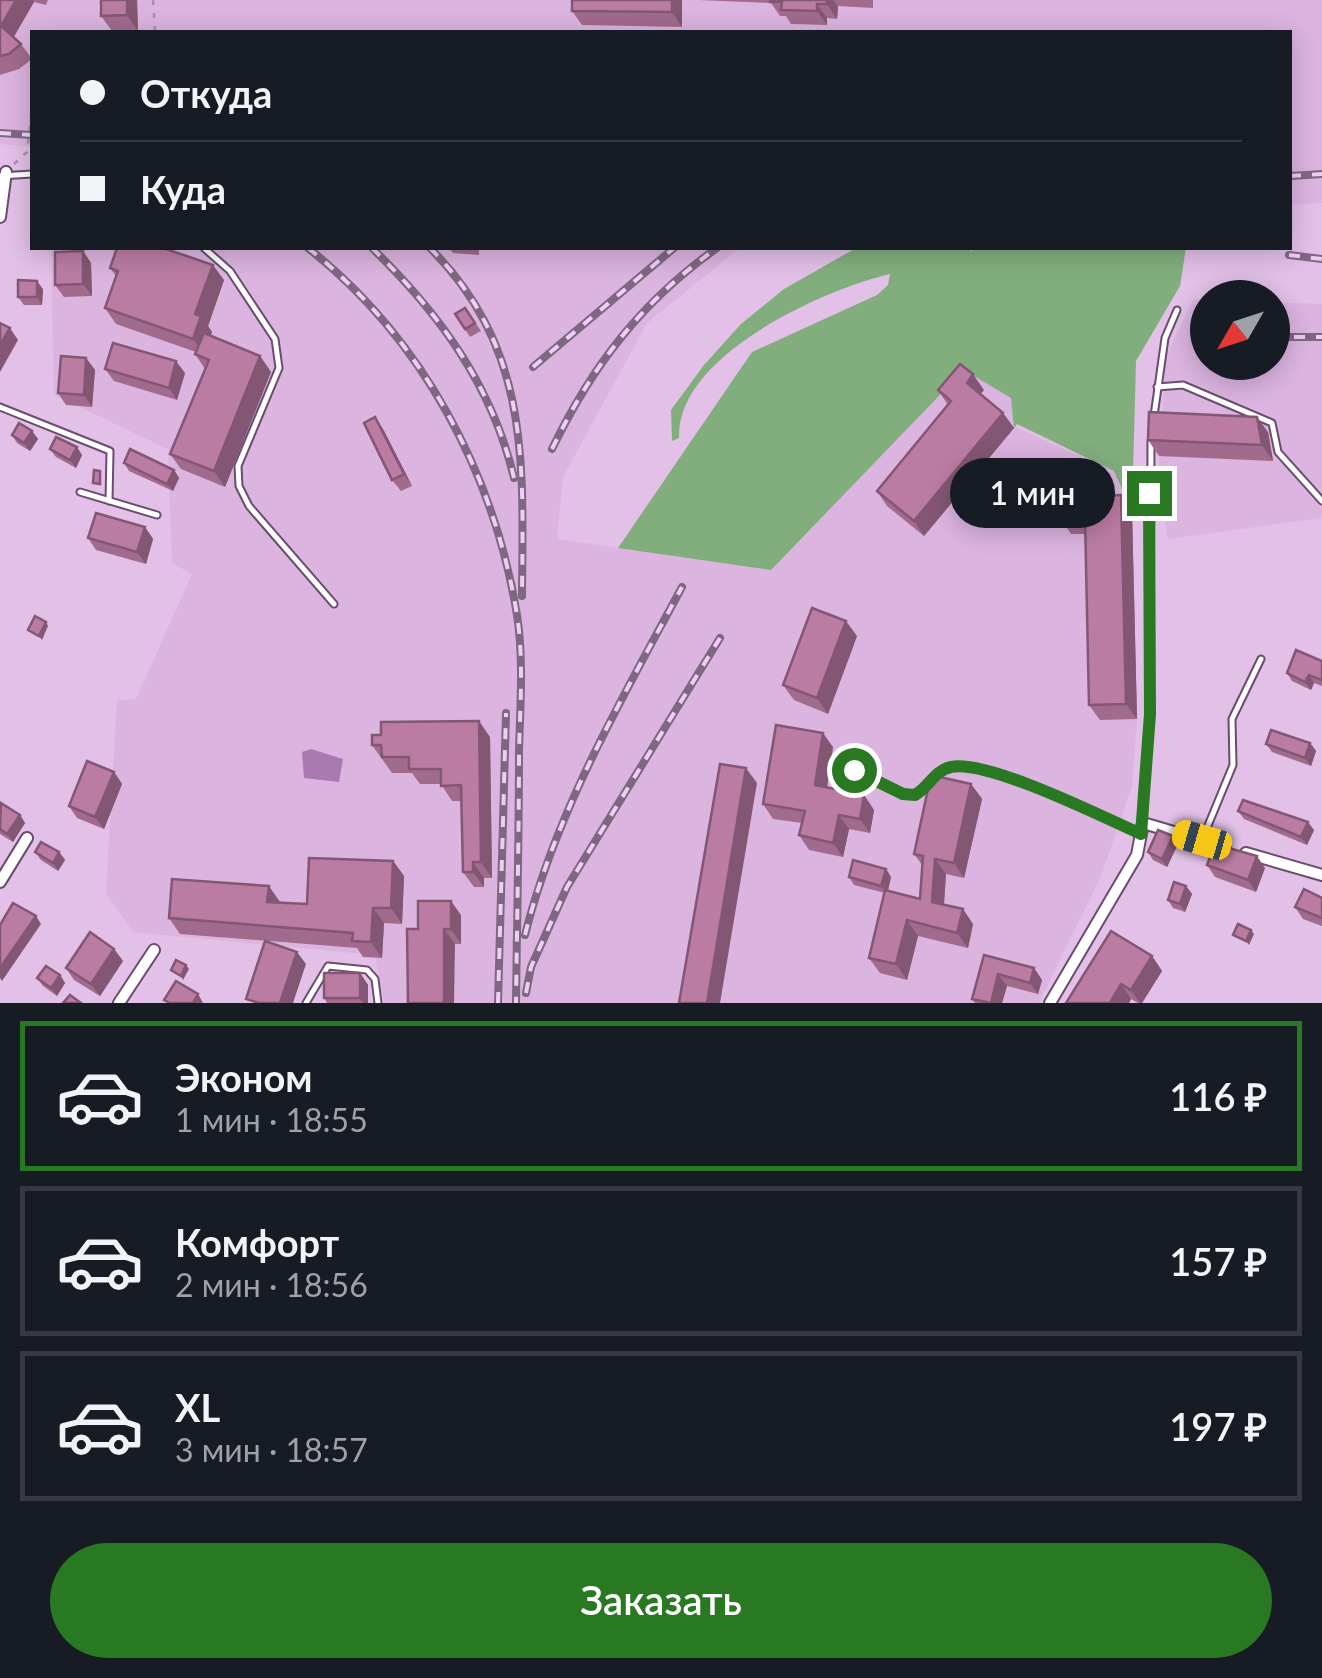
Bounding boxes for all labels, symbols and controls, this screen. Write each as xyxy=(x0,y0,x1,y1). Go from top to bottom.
text: Откуда xyxy=(140,70,272,116)
text: Куда xyxy=(140,166,226,212)
north arrow xyxy=(1190,280,1290,380)
map controls xyxy=(1190,280,1290,380)
callout: 1 мин xyxy=(949,458,1114,528)
route end xyxy=(1127,471,1172,516)
text: 1 мин xyxy=(990,473,1075,512)
route start xyxy=(832,748,877,793)
car xyxy=(1169,817,1235,863)
icon: car xyxy=(55,1051,145,1141)
text: Эконом xyxy=(175,1054,313,1100)
text: 116 ₽ xyxy=(1169,1073,1267,1119)
text: 1 мин · 18:55 xyxy=(175,1100,368,1139)
icon: car xyxy=(55,1216,145,1306)
text: Комфорт xyxy=(175,1219,339,1265)
text: 157 ₽ xyxy=(1169,1238,1267,1284)
text: 2 мин · 18:56 xyxy=(175,1265,368,1304)
icon: car xyxy=(55,1381,145,1471)
text: XL xyxy=(175,1384,220,1430)
text: 197 ₽ xyxy=(1169,1403,1267,1449)
text: 3 мин · 18:57 xyxy=(175,1430,368,1469)
button: Заказать xyxy=(50,1543,1272,1658)

